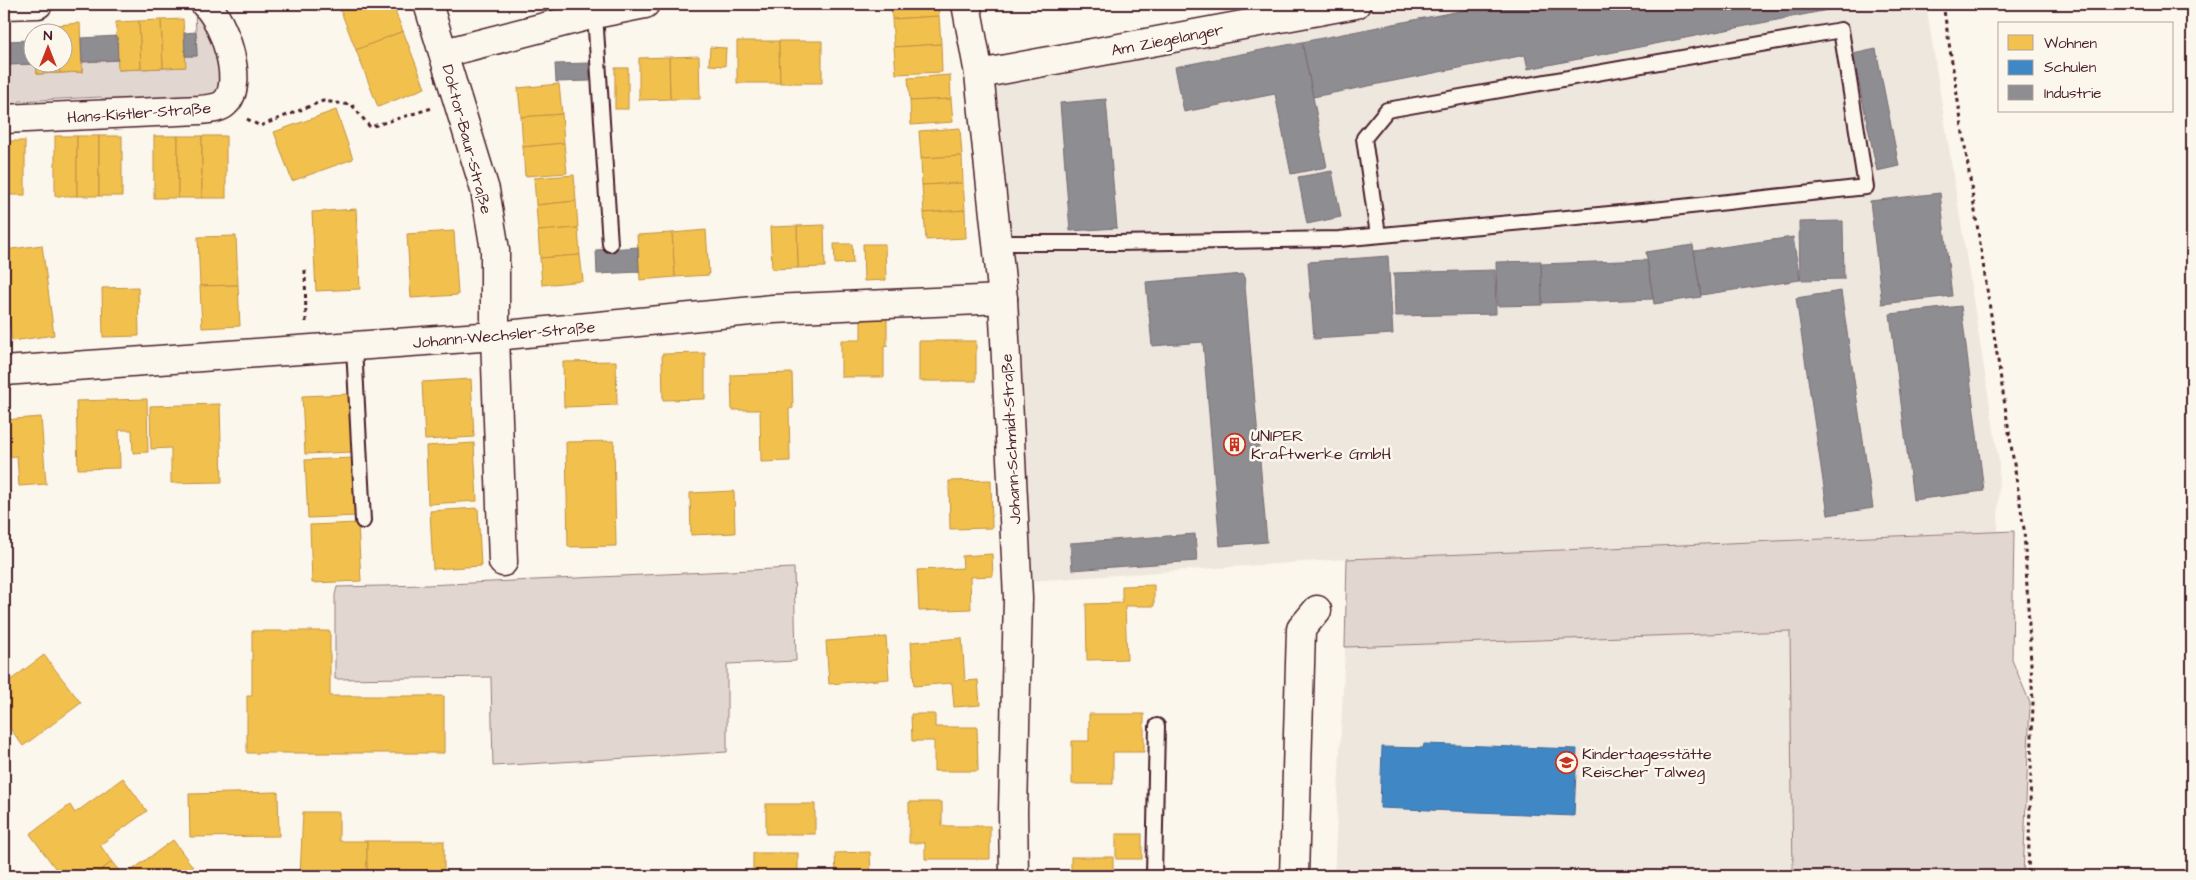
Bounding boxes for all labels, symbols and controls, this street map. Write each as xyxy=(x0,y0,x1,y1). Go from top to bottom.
street label: Am Ziegelanger xyxy=(1109,18,1226,63)
north arrow xyxy=(22,22,72,72)
legend xyxy=(1998,22,2174,112)
text: N xyxy=(44,26,53,46)
text: Wohnen xyxy=(2044,33,2098,54)
text: Schulen xyxy=(2044,57,2097,78)
street label: Doktor-Baur-Straße xyxy=(437,62,498,217)
text: Industrie xyxy=(2044,83,2101,104)
street label: Hans-Kistler-Straße xyxy=(66,97,212,129)
street label: Johann-Wechsler-Straße xyxy=(412,316,597,354)
street label: Johann-Schmidt-Straße xyxy=(996,353,1026,525)
place label: UNIPER Kraftwerke GmbH xyxy=(1251,425,1391,465)
building icon: UNIPER Kraftwerke GmbH xyxy=(1223,432,1247,456)
place label: Kindertagesstätte Reischer Talweg xyxy=(1582,743,1712,784)
school or university icon: Kindertagesstätte Reischer Talweg xyxy=(1554,750,1578,774)

